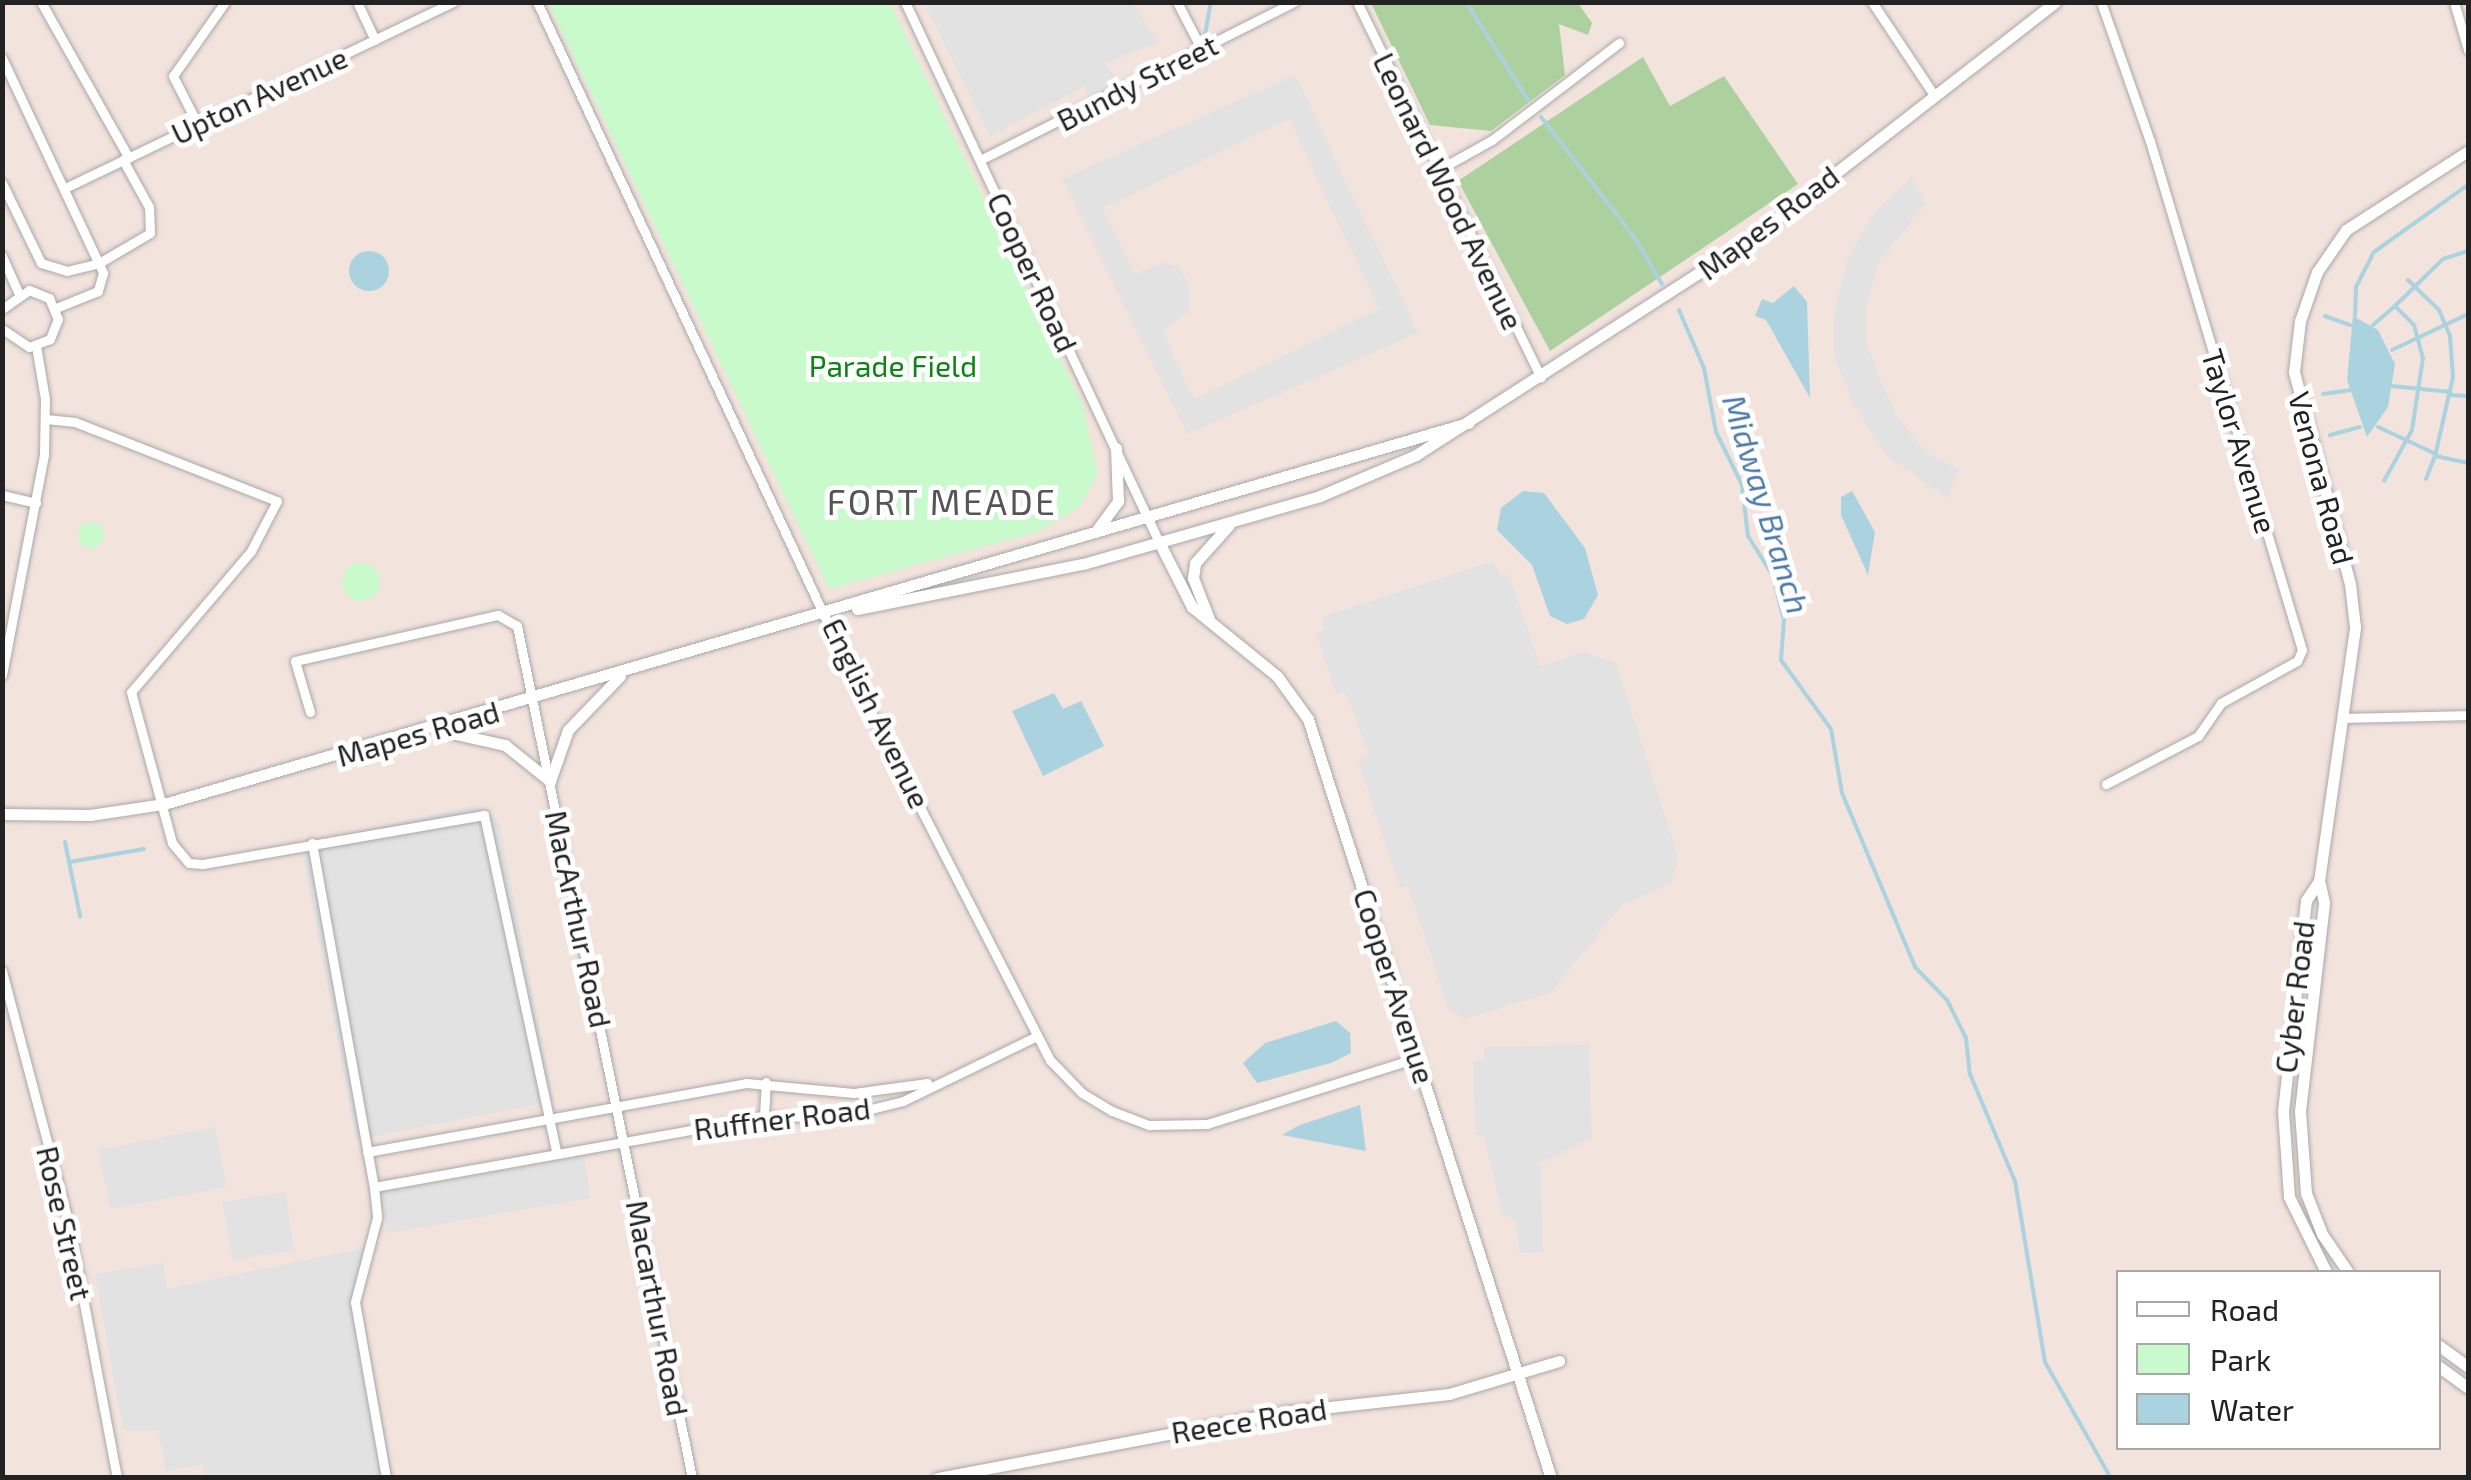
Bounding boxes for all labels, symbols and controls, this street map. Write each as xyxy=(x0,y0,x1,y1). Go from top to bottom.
street label: Bundy Street xyxy=(1050,26,1224,138)
street label: Upton Avenue xyxy=(165,38,353,152)
street label: Leonard Wood Avenue xyxy=(1366,46,1532,336)
street label: Mapes Road xyxy=(1690,157,1846,287)
street label: Cooper Road xyxy=(980,186,1086,358)
street label: Taylor Avenue xyxy=(2195,344,2285,538)
park label: Parade Field xyxy=(809,347,977,383)
street label: Venona Road xyxy=(2282,388,2362,568)
water label: Midway Branch xyxy=(1715,390,1819,618)
district label: FORT MEADE xyxy=(826,480,1058,522)
street label: English Avenue xyxy=(815,612,939,814)
street label: Mapes Road xyxy=(333,693,503,773)
street label: MacArthur Road xyxy=(538,807,620,1031)
street label: Cooper Avenue xyxy=(1346,883,1444,1089)
street label: Cyber Road xyxy=(2267,919,2321,1075)
street label: Ruffner Road xyxy=(691,1089,873,1147)
street label: Rose Street xyxy=(30,1143,100,1303)
street label: Macarthur Road xyxy=(619,1197,697,1419)
legend xyxy=(2116,1270,2441,1450)
text: Road xyxy=(2210,1291,2279,1327)
text: Park xyxy=(2210,1341,2271,1377)
street label: Reece Road xyxy=(1169,1390,1329,1450)
text: Water xyxy=(2210,1391,2294,1427)

